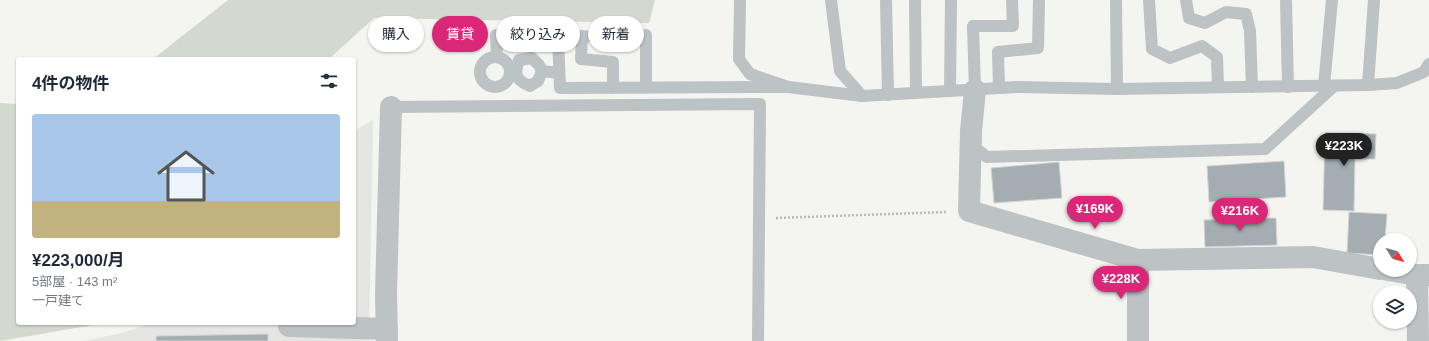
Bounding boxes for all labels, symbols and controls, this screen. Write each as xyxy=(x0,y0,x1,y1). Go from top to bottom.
chip: 購入 xyxy=(368,16,424,52)
chip: 賃貸 xyxy=(432,16,488,52)
chip: 絞り込み xyxy=(496,16,580,52)
chip: 新着 xyxy=(588,16,644,52)
icon: filters xyxy=(318,70,340,92)
text: 4件の物件 xyxy=(32,74,109,93)
pin: ¥223K xyxy=(1316,133,1372,167)
text: ¥223K xyxy=(1325,138,1363,153)
icon: home xyxy=(150,140,222,212)
pin: ¥169K xyxy=(1067,196,1123,230)
pin: ¥216K xyxy=(1212,198,1268,232)
text: ¥169K xyxy=(1076,201,1114,216)
text: ¥216K xyxy=(1221,203,1259,218)
north arrow xyxy=(1373,233,1417,277)
map controls xyxy=(1373,233,1417,329)
text: ¥223,000/月 xyxy=(32,251,125,270)
pin: ¥228K xyxy=(1093,266,1149,300)
text: ¥228K xyxy=(1102,271,1140,286)
text: 5部屋 · 143 m² xyxy=(32,274,117,289)
button: layers xyxy=(1373,285,1417,329)
text: 一戸建て xyxy=(32,293,84,308)

